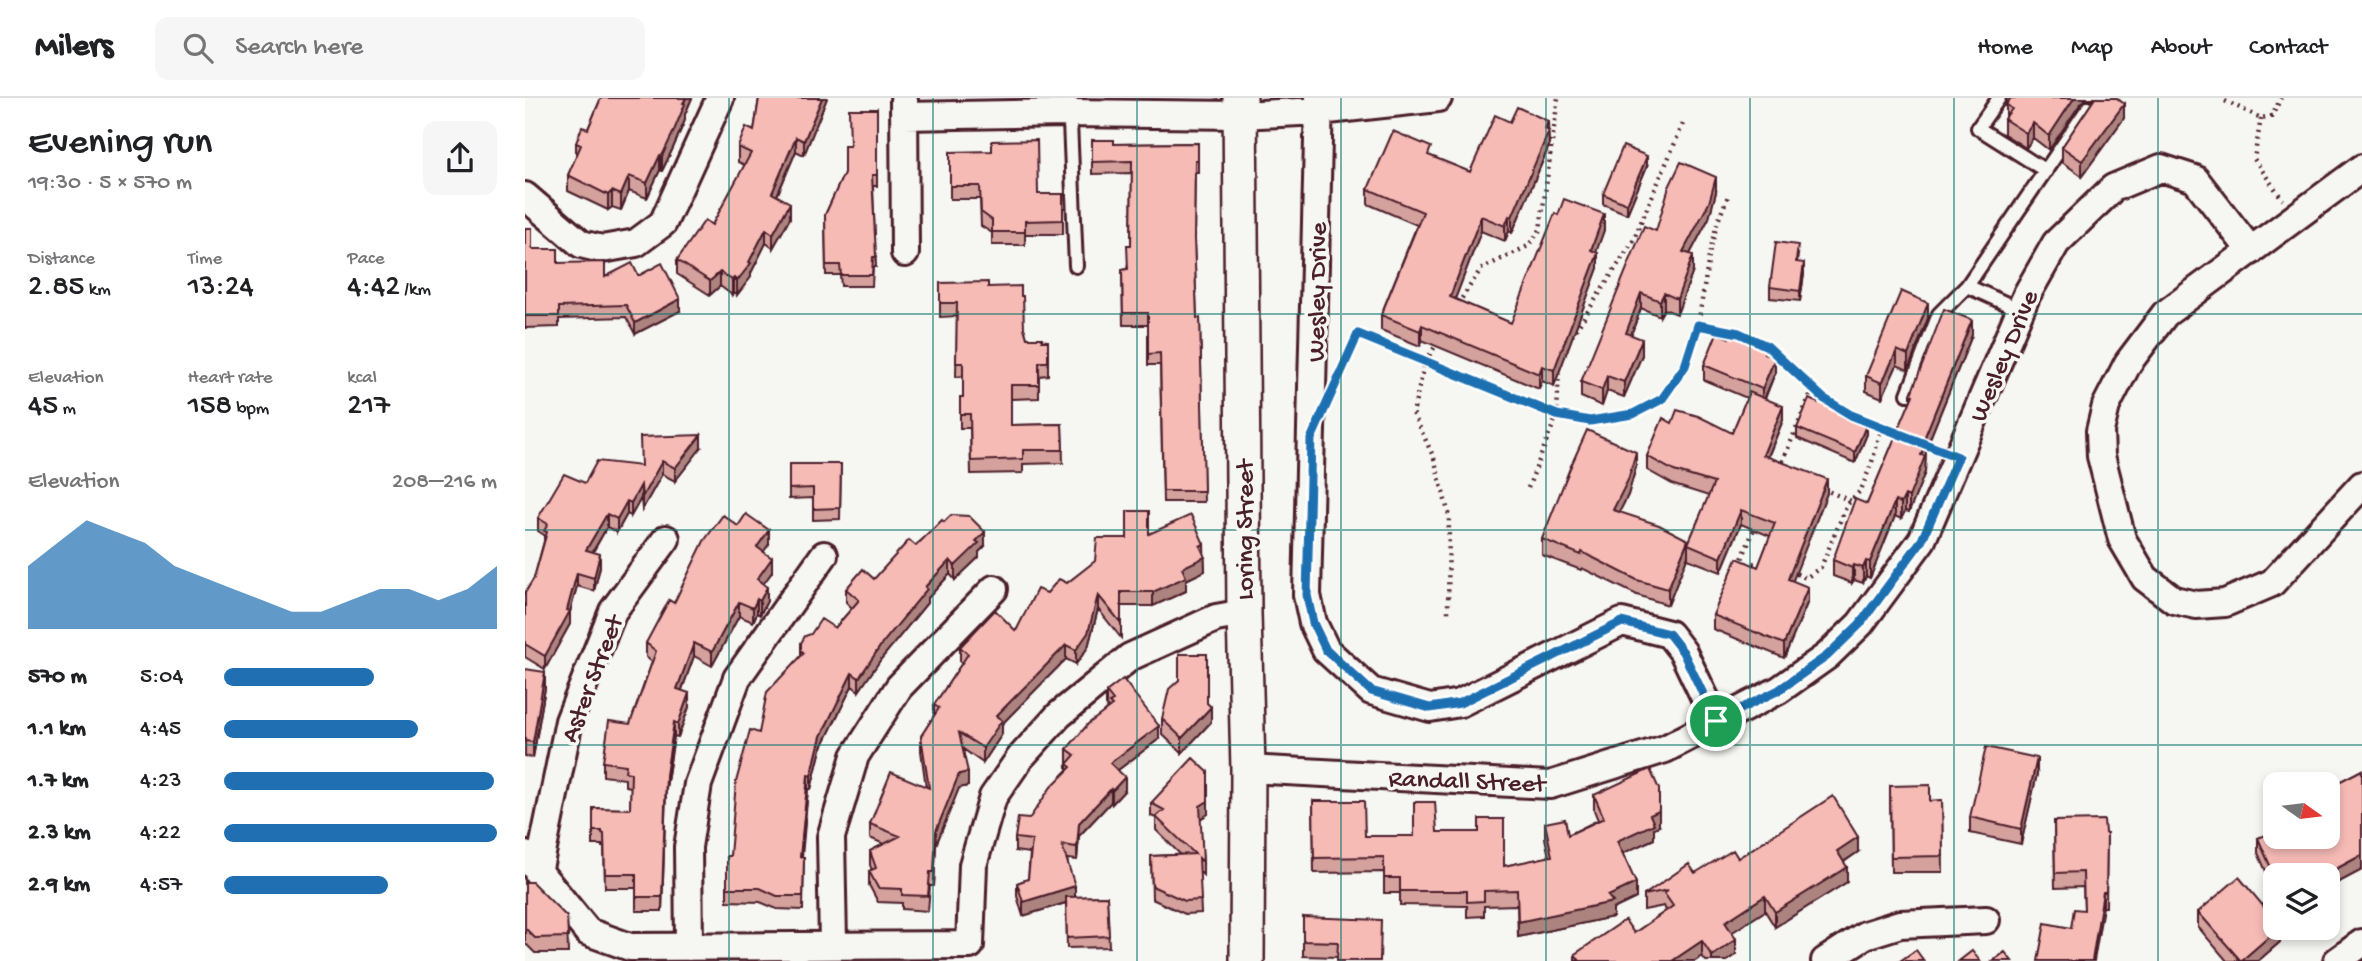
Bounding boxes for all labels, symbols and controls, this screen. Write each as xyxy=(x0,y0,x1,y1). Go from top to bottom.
search box xyxy=(155,17,645,80)
text: Milers xyxy=(35,29,113,67)
icon: search xyxy=(179,29,217,67)
text: Search here xyxy=(235,33,363,64)
text: Home xyxy=(1977,34,2033,63)
text: Map xyxy=(2071,34,2113,63)
text: About xyxy=(2151,34,2211,63)
text: Contact xyxy=(2249,34,2327,63)
button: share xyxy=(423,121,497,195)
text: Evening run xyxy=(28,122,212,166)
text: 19:30 · 5 × 570 m xyxy=(28,170,192,197)
street label: Wesley Drive xyxy=(1303,221,1336,362)
text: Distance xyxy=(28,248,95,271)
text: Time xyxy=(188,248,222,271)
text: Pace xyxy=(347,248,385,271)
text: 2.85 xyxy=(28,271,84,306)
text: 13:24 xyxy=(188,271,254,306)
text: 4:42 xyxy=(347,271,400,306)
text: km xyxy=(84,279,111,302)
text: /km xyxy=(400,279,431,302)
street label: Wesley Drive xyxy=(1965,286,2048,427)
text: Elevation xyxy=(28,367,104,390)
text: Heart rate xyxy=(188,367,273,390)
text: kcal xyxy=(347,367,377,390)
text: 45 xyxy=(28,390,58,425)
text: 158 xyxy=(188,390,232,425)
text: 217 xyxy=(347,390,390,425)
text: m xyxy=(58,398,76,421)
text: bpm xyxy=(232,398,269,421)
street label: Loring Street xyxy=(1232,457,1263,600)
text: Elevation xyxy=(28,469,119,496)
text: 208–216 m xyxy=(392,469,497,496)
street label: Aster Street xyxy=(556,609,633,748)
text: 570 m xyxy=(28,664,87,691)
text: 5:04 xyxy=(140,664,183,691)
pin xyxy=(1686,691,1746,751)
icon: arrive xyxy=(1697,702,1735,740)
text: 1.1 km xyxy=(28,716,86,743)
text: 4:45 xyxy=(140,716,181,743)
street label: Randall Street xyxy=(1388,765,1548,802)
text: 1.7 km xyxy=(28,768,89,795)
text: 4:23 xyxy=(140,768,181,795)
north arrow xyxy=(2263,772,2340,849)
map controls xyxy=(2263,772,2340,940)
text: 2.3 km xyxy=(28,820,90,847)
text: 4:22 xyxy=(140,820,181,847)
button: layers xyxy=(2263,863,2340,940)
text: 2.9 km xyxy=(28,872,90,899)
text: 4:57 xyxy=(140,872,182,899)

